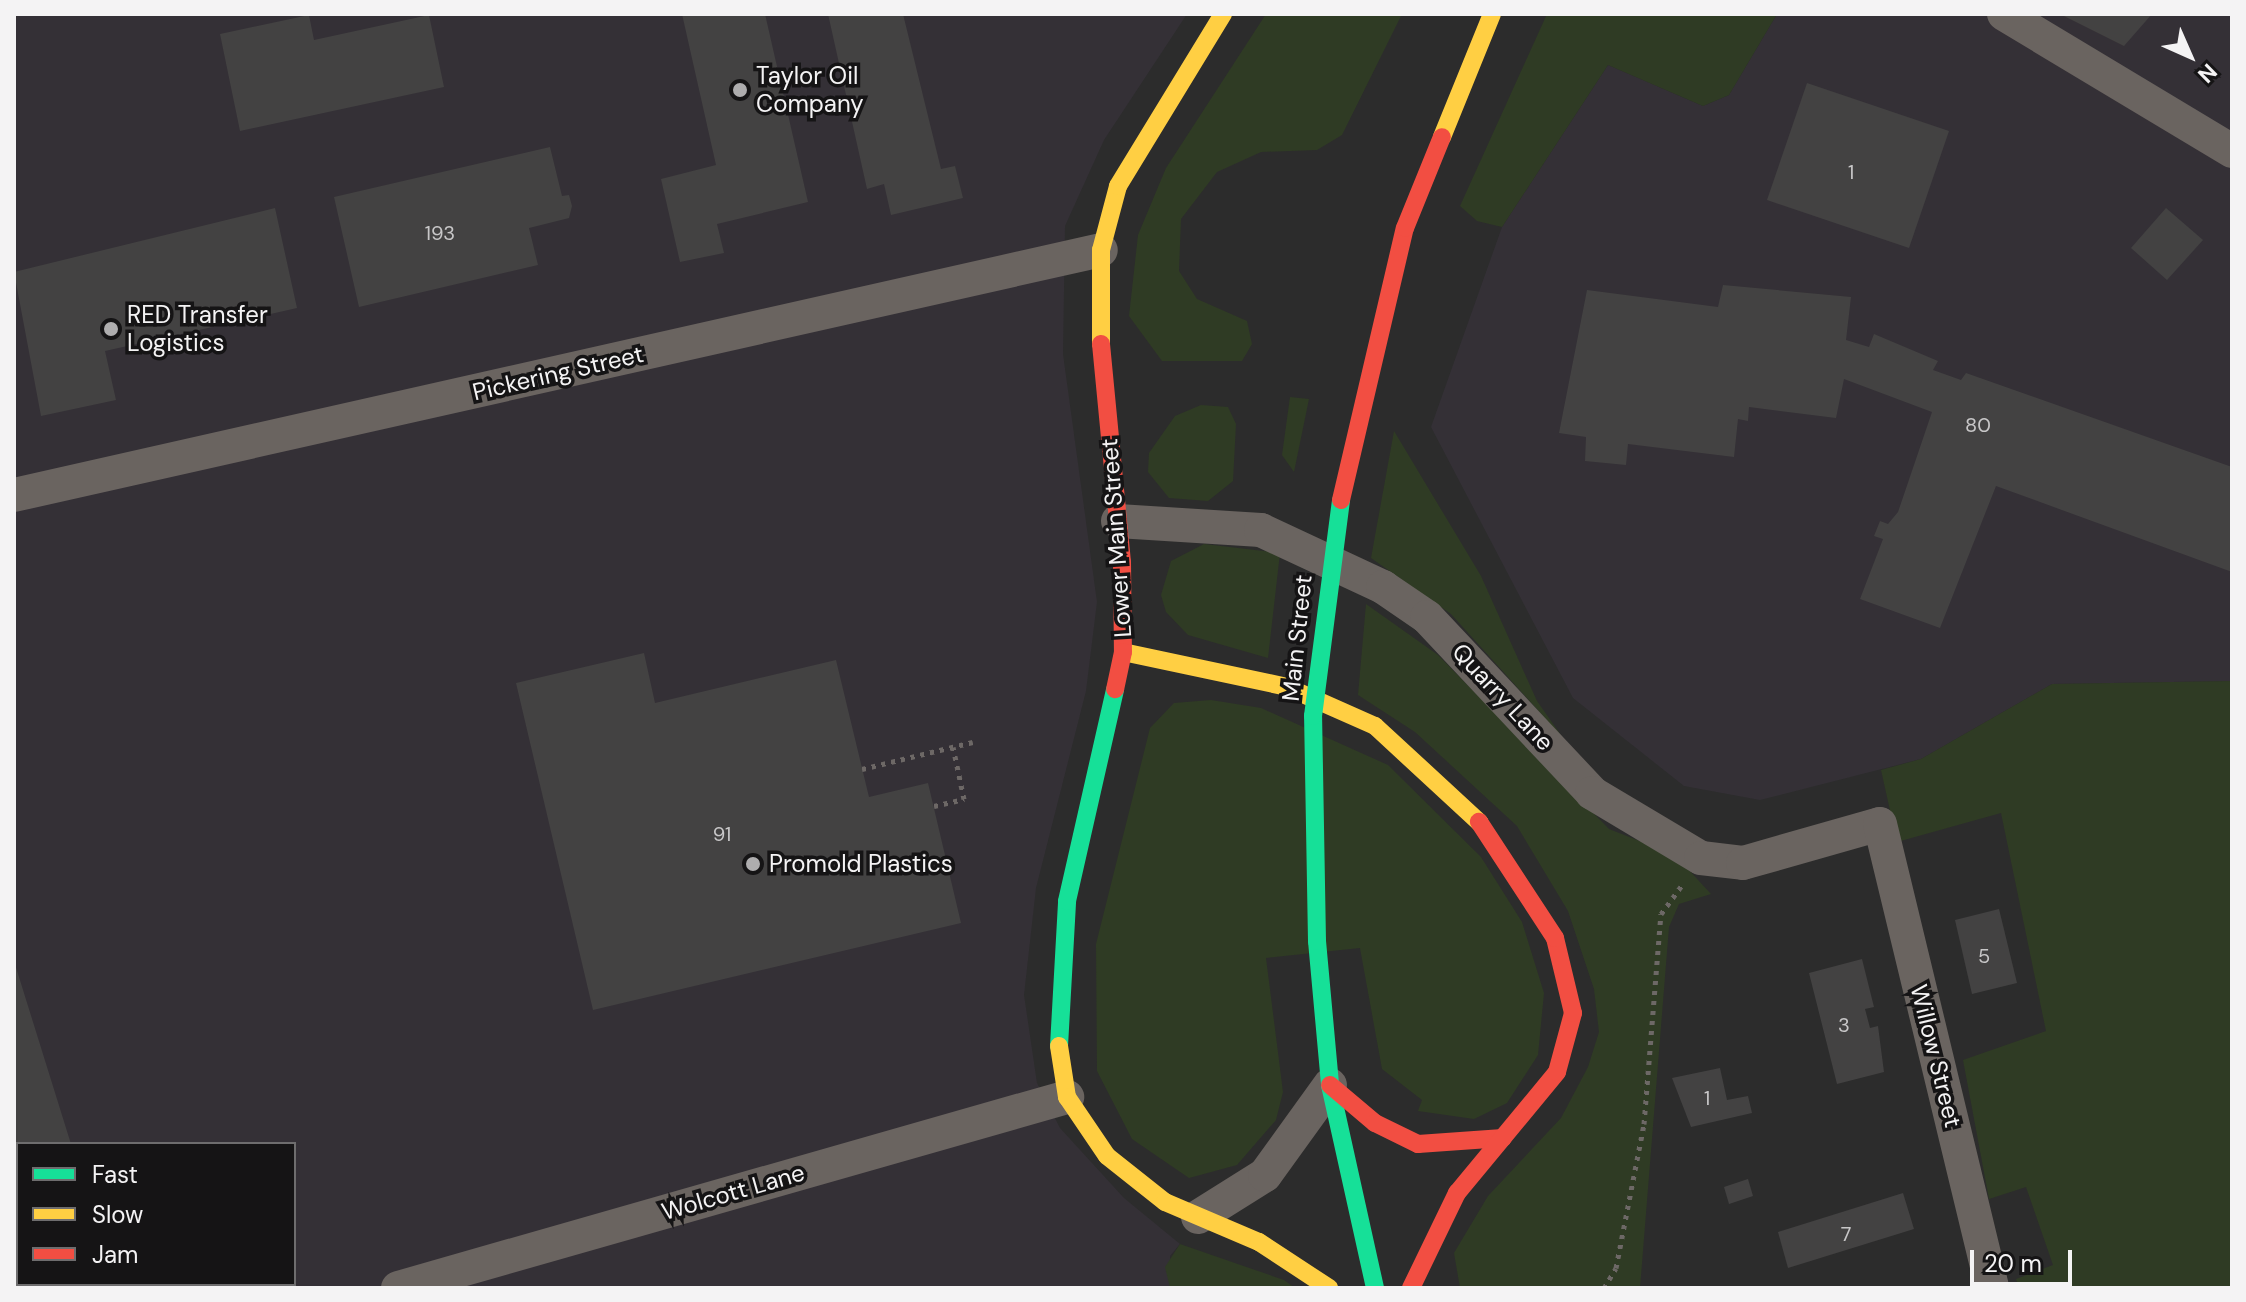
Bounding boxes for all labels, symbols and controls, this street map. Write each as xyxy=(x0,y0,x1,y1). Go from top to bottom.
north arrow xyxy=(2150,16,2230,96)
text: N xyxy=(2191,57,2223,89)
place label: Taylor Oil Company xyxy=(756,62,864,118)
marker: Taylor Oil Company xyxy=(731,81,749,99)
house number: 1 xyxy=(1848,160,1854,184)
house number: 193 xyxy=(425,221,455,245)
place label: RED Transfer Logistics xyxy=(127,301,268,357)
marker: RED Transfer Logistics xyxy=(102,320,120,338)
street label: Pickering Street xyxy=(470,339,646,407)
house number: 80 xyxy=(1965,413,1991,437)
street label: Lower Main Street xyxy=(1095,437,1137,639)
street label: Main Street xyxy=(1276,573,1318,703)
street label: Quarry Lane xyxy=(1446,637,1560,757)
house number: 91 xyxy=(713,822,731,846)
place label: Promold Plastics xyxy=(769,850,953,878)
marker: Promold Plastics xyxy=(744,855,762,873)
house number: 5 xyxy=(1978,944,1990,968)
street label: Willow Street xyxy=(1904,982,1968,1130)
house number: 3 xyxy=(1838,1013,1850,1037)
house number: 1 xyxy=(1704,1086,1710,1110)
legend xyxy=(16,1142,296,1286)
street label: Wolcott Lane xyxy=(658,1158,808,1226)
text: Fast xyxy=(92,1159,138,1190)
text: Slow xyxy=(92,1199,143,1230)
house number: 7 xyxy=(1841,1222,1851,1246)
scale bar xyxy=(1974,1234,2076,1284)
text: Jam xyxy=(92,1239,138,1270)
text: 20 m xyxy=(1984,1248,2042,1279)

